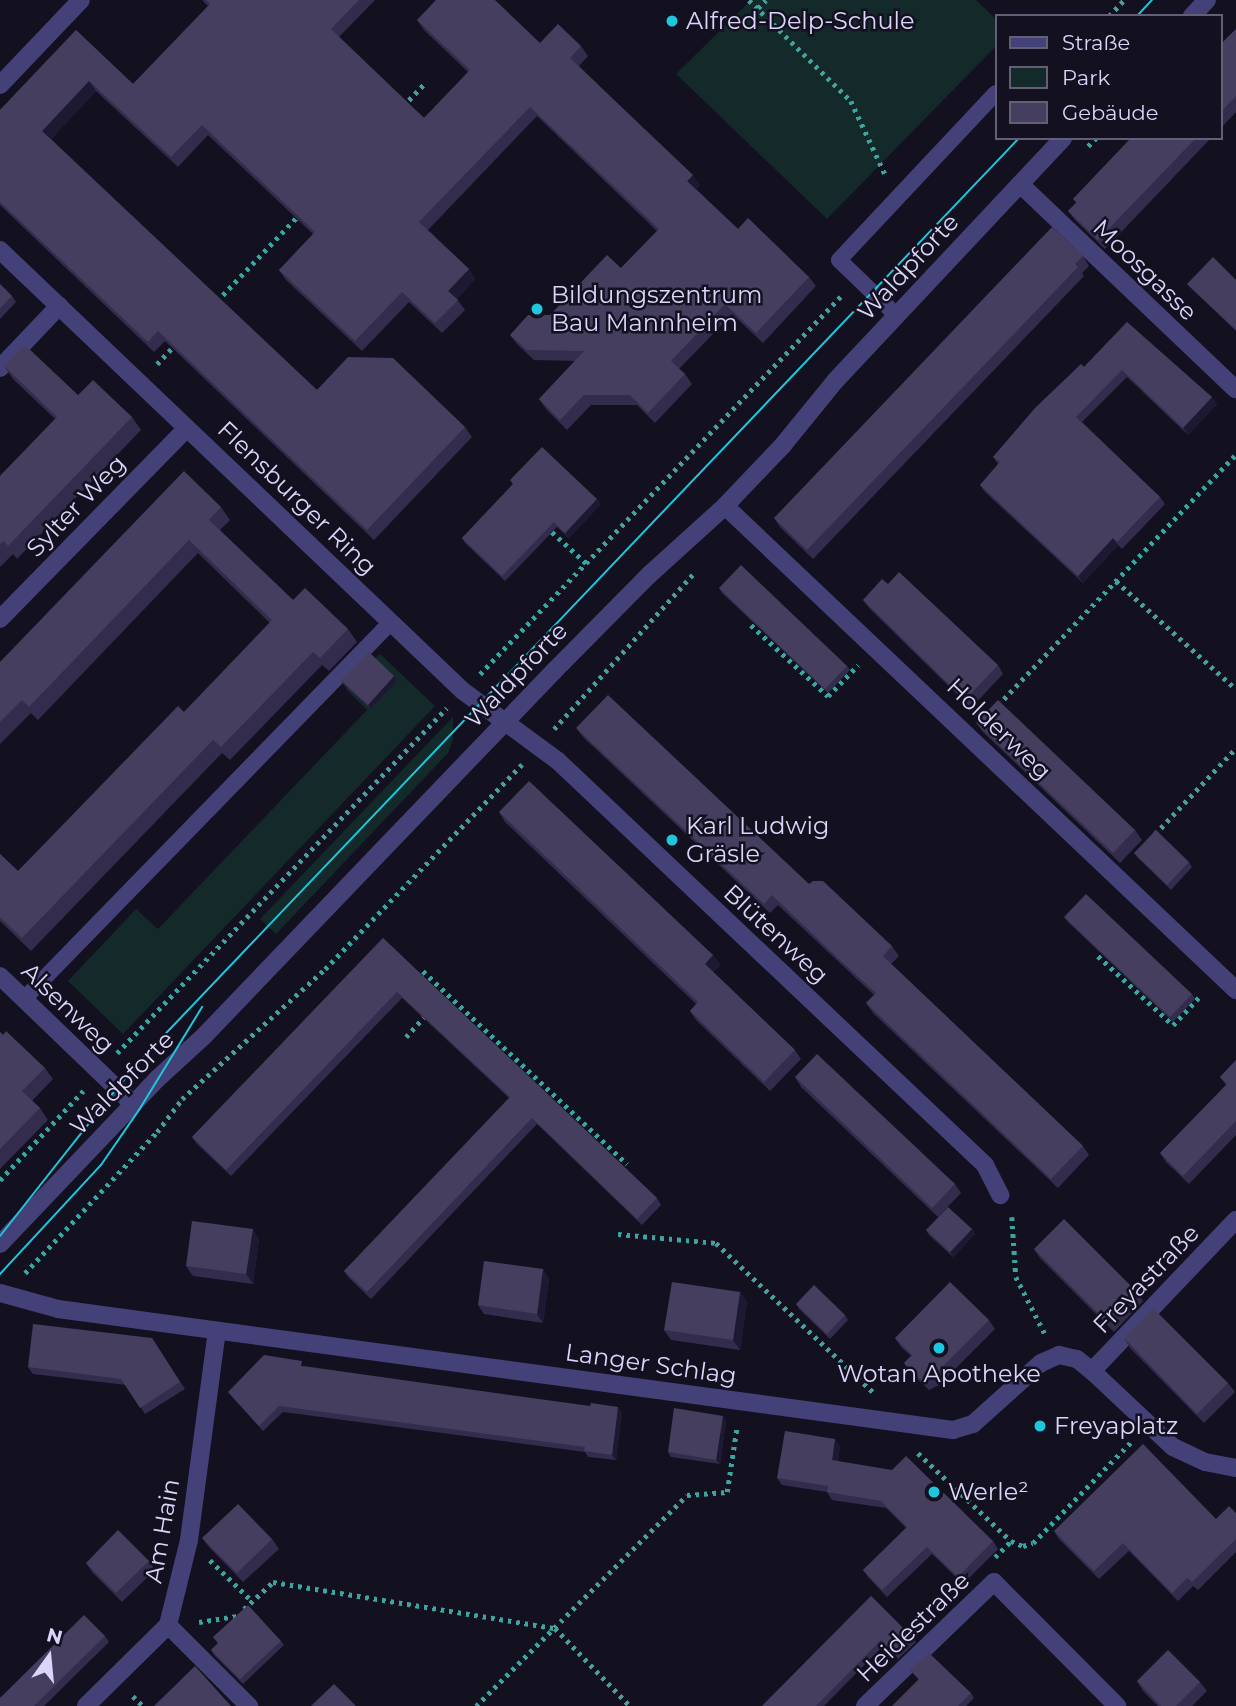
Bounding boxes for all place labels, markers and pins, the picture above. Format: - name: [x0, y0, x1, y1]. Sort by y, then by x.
- place label: Alfred-Delp-Schule: [686, 7, 914, 35]
- marker: Alfred-Delp-Schule: [664, 13, 680, 29]
- place label: Bildungszentrum Bau Mannheim: [551, 281, 763, 337]
- marker: Bildungszentrum Bau Mannheim: [529, 301, 545, 317]
- place label: Karl Ludwig Gräsle: [686, 812, 829, 868]
- marker: Karl Ludwig Gräsle: [664, 832, 680, 848]
- marker: Wotan Apotheke: [931, 1340, 947, 1356]
- place label: Wotan Apotheke: [837, 1360, 1041, 1388]
- place label: Freyaplatz: [1054, 1412, 1178, 1440]
- marker: Freyaplatz: [1032, 1418, 1048, 1434]
- place label: Werle²: [948, 1478, 1029, 1506]
- marker: Werle²: [926, 1484, 942, 1500]

